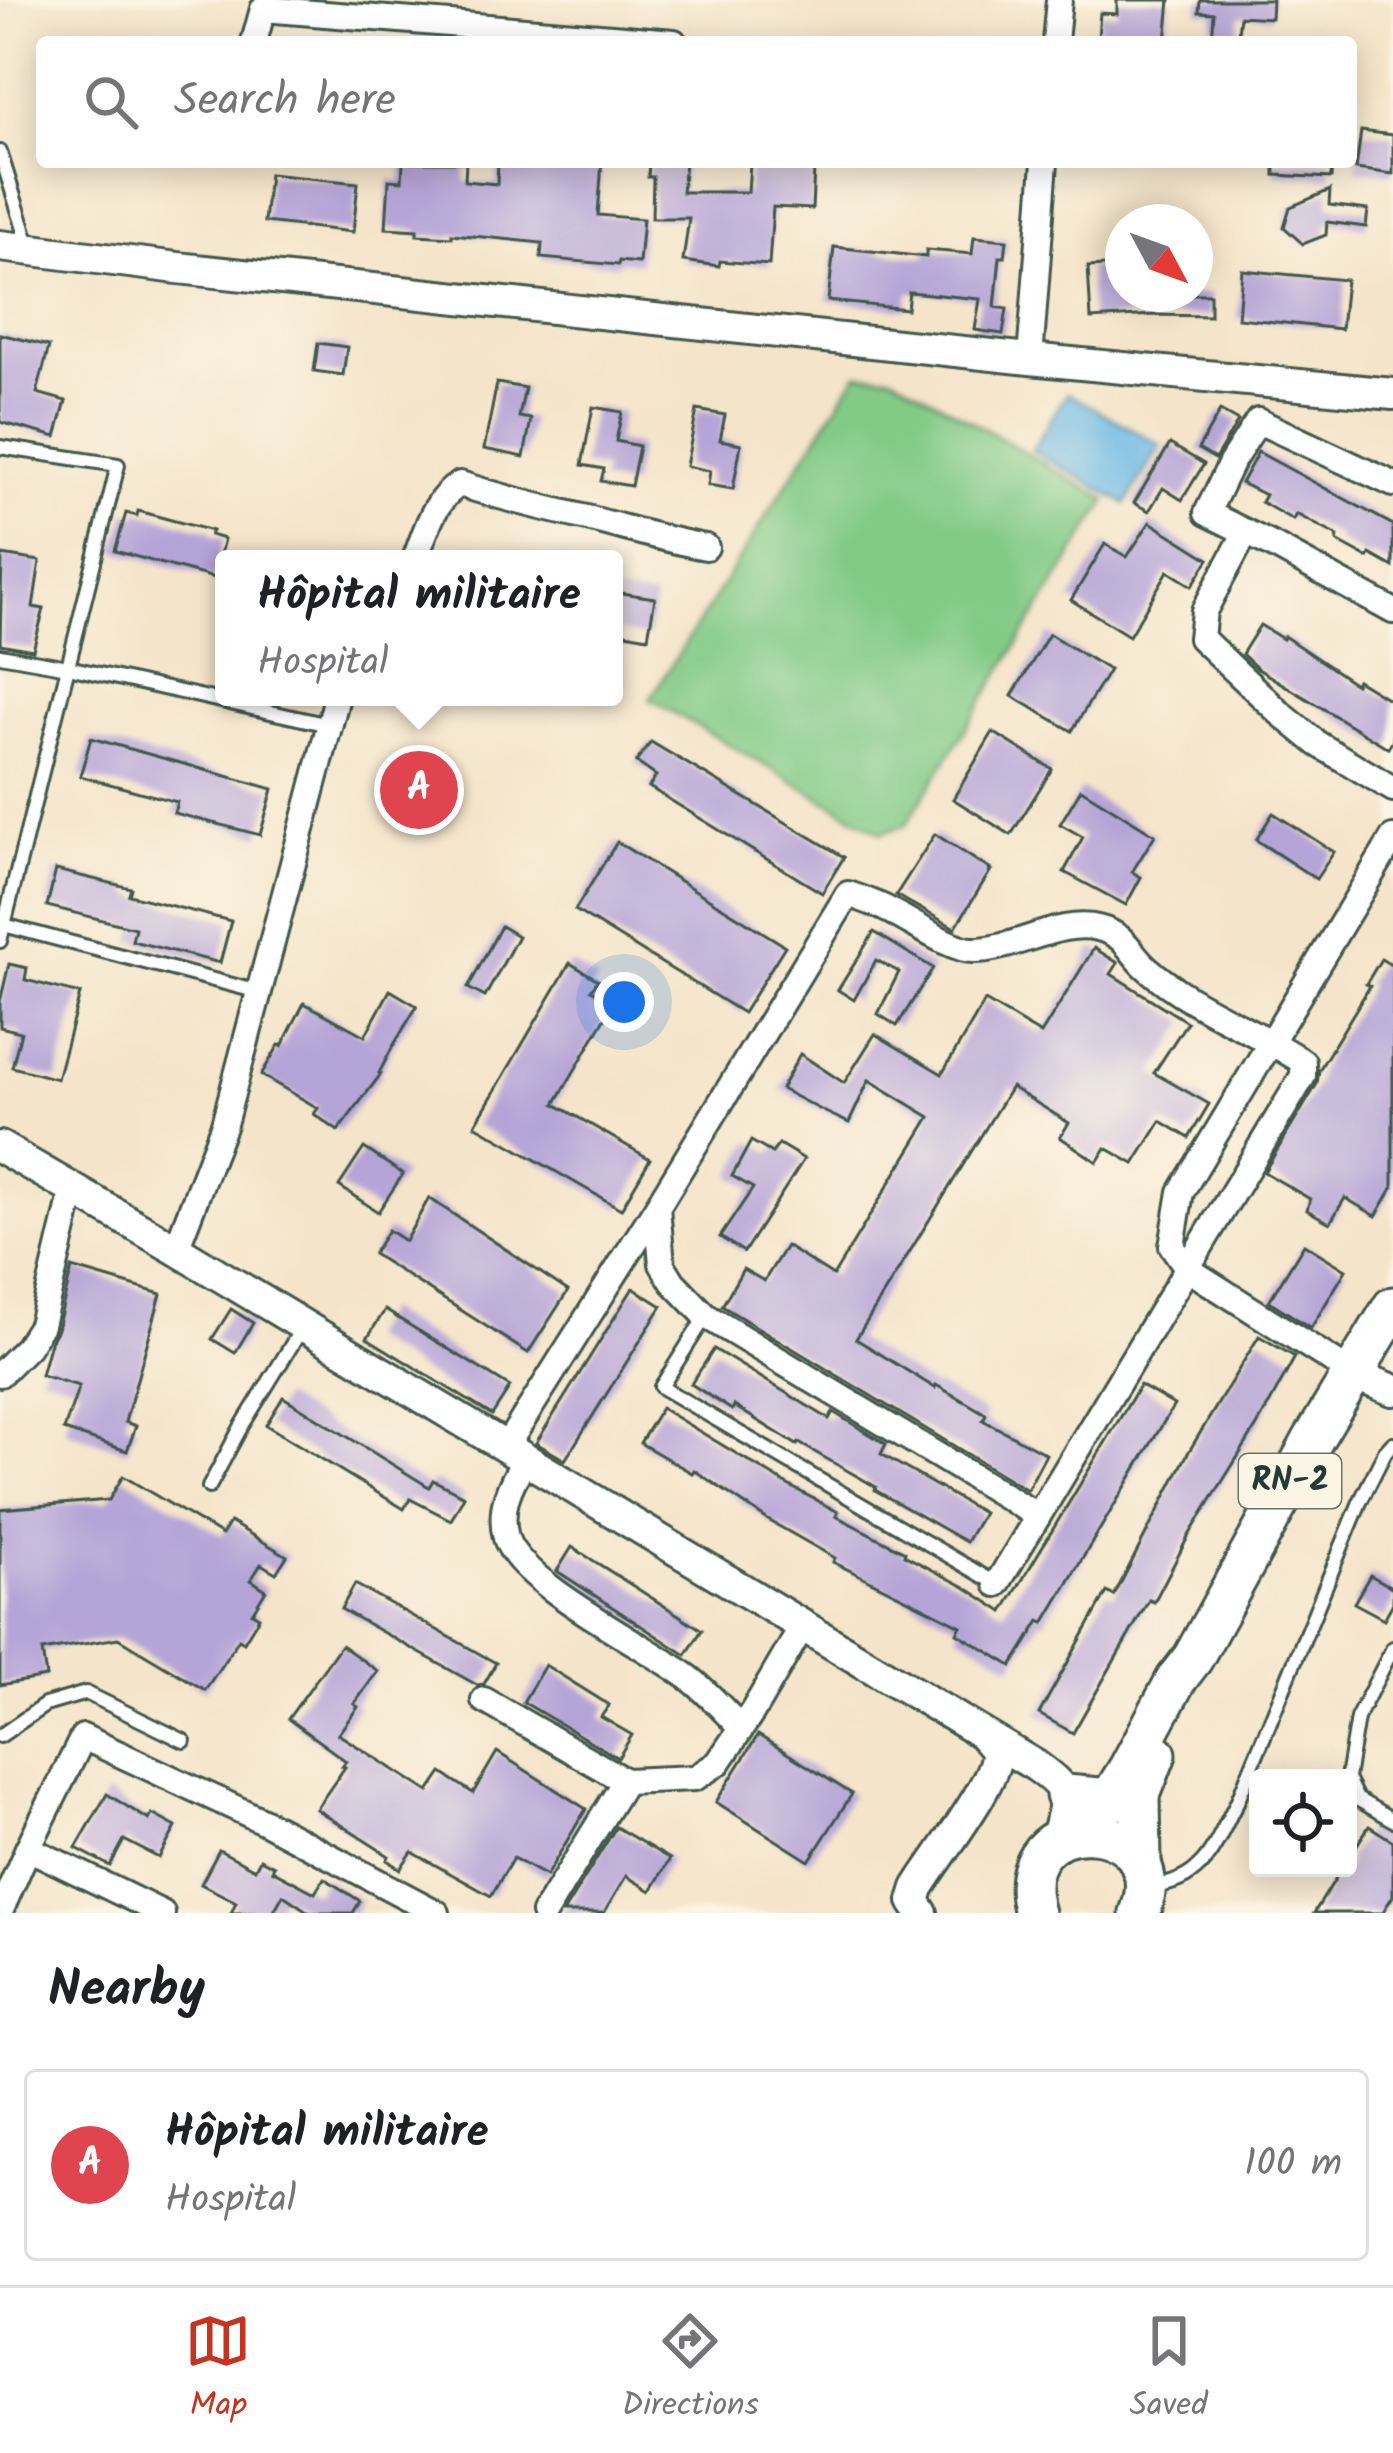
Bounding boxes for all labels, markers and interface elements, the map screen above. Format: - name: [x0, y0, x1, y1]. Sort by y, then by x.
- search box: [36, 36, 1357, 168]
- text: Search here: [174, 66, 396, 138]
- icon: search: [78, 69, 144, 135]
- north arrow: [1105, 204, 1213, 312]
- popup: [215, 550, 623, 706]
- text: Hôpital militaire: [257, 561, 581, 633]
- text: Hospital: [257, 633, 389, 695]
- pin: A: [380, 745, 458, 835]
- your location: [594, 972, 654, 1032]
- road number: RN-2: [1239, 1454, 1341, 1508]
- map controls: [1249, 1769, 1357, 1877]
- button: locate: [1249, 1769, 1357, 1877]
- text: Nearby: [48, 1951, 205, 2032]
- text: Hôpital militaire: [165, 2098, 489, 2170]
- text: A: [78, 2134, 102, 2196]
- text: 100 m: [1244, 2134, 1342, 2196]
- text: Hospital: [165, 2170, 296, 2232]
- tab: Map: [185, 2308, 251, 2433]
- tab: Directions: [622, 2308, 759, 2433]
- tab: Saved: [1129, 2308, 1208, 2433]

